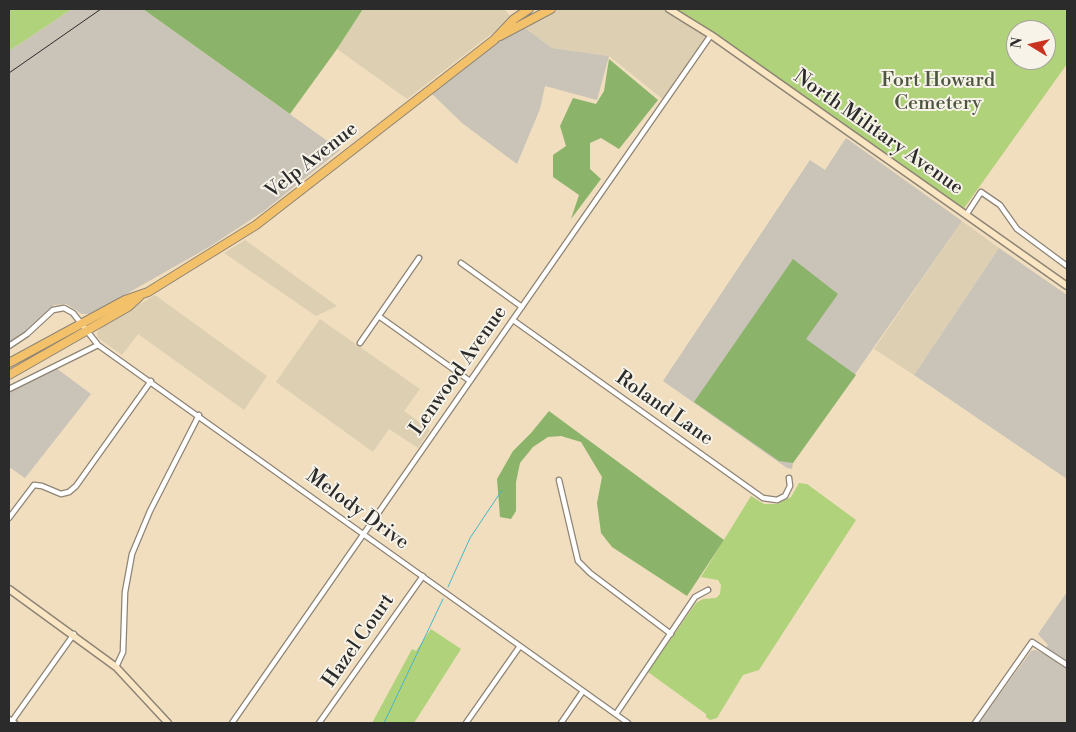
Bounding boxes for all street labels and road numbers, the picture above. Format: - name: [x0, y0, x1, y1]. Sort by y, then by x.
- street label: North Military Avenue: [789, 65, 967, 201]
- street label: Velp Avenue: [261, 118, 363, 204]
- street label: Lenwood Avenue: [405, 302, 513, 440]
- street label: Roland Lane: [611, 367, 717, 451]
- street label: Melody Drive: [301, 465, 413, 555]
- street label: Hazel Court: [318, 590, 400, 692]

